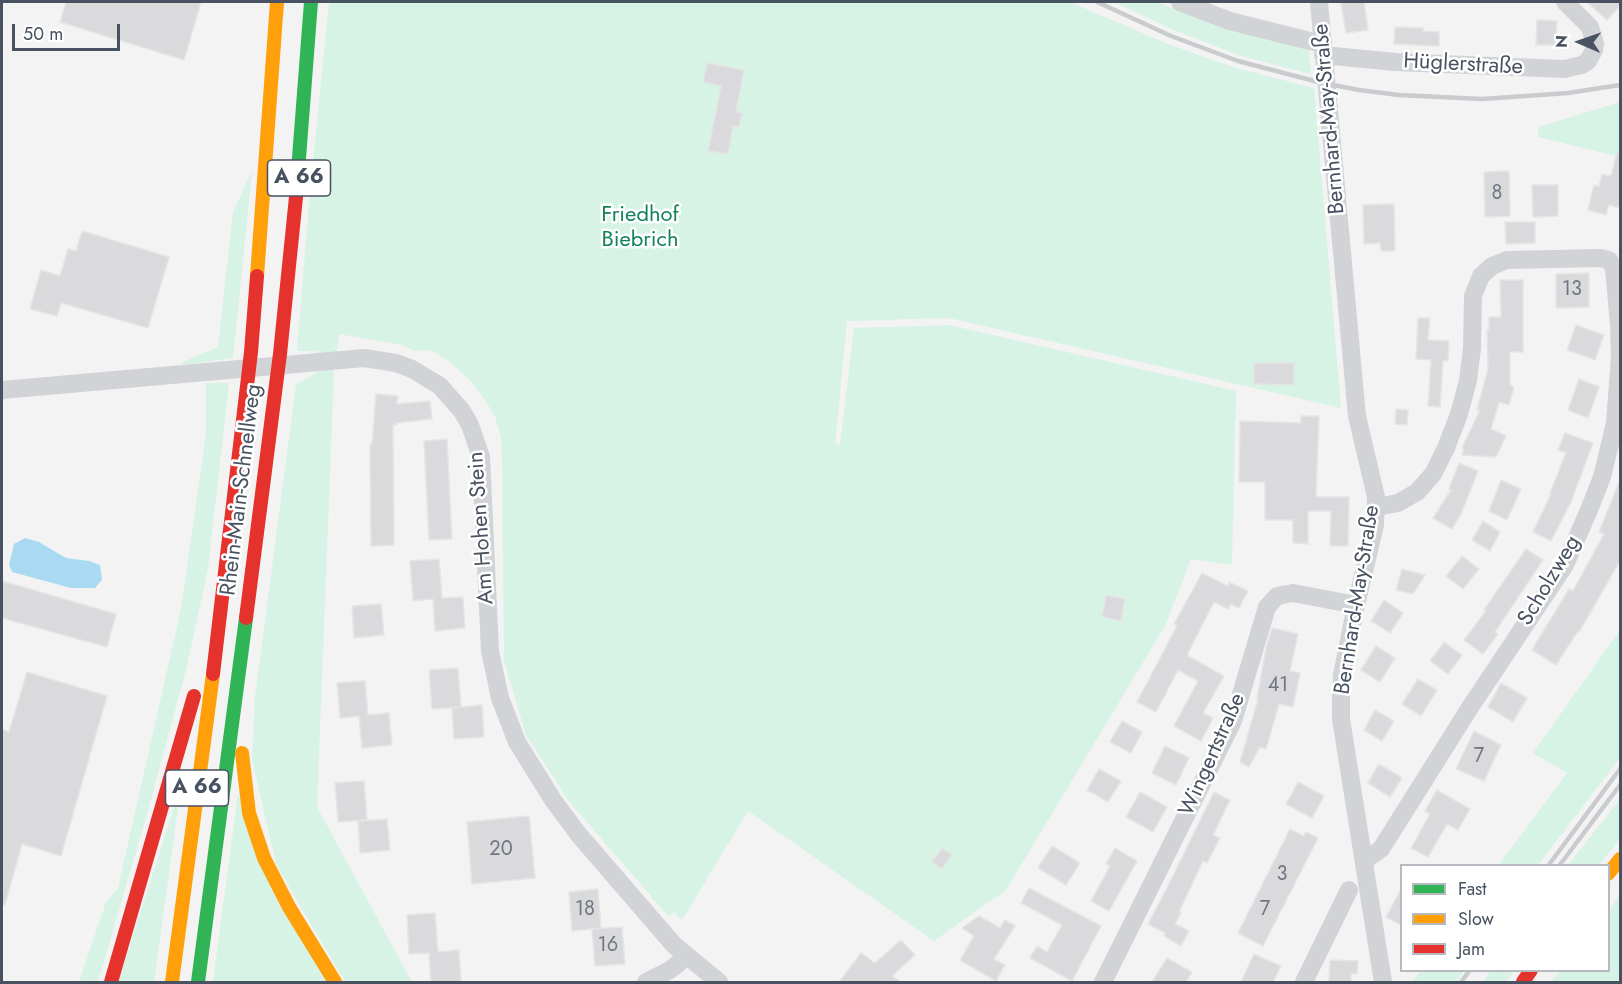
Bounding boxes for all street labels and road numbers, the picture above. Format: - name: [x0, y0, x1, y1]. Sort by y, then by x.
- street label: Bernhard-May-Straße: [1309, 23, 1351, 215]
- street label: Hüglerstraße: [1402, 49, 1524, 81]
- road number: A 66: [268, 160, 330, 196]
- street label: Rhein-Main-Schnellweg: [216, 383, 268, 597]
- street label: Am Hohen Stein: [463, 451, 501, 605]
- street label: Bernhard-May-Straße: [1330, 503, 1386, 697]
- street label: Scholzweg: [1513, 531, 1587, 631]
- street label: Wingertstraße: [1174, 689, 1252, 821]
- road number: A 66: [166, 770, 228, 806]

